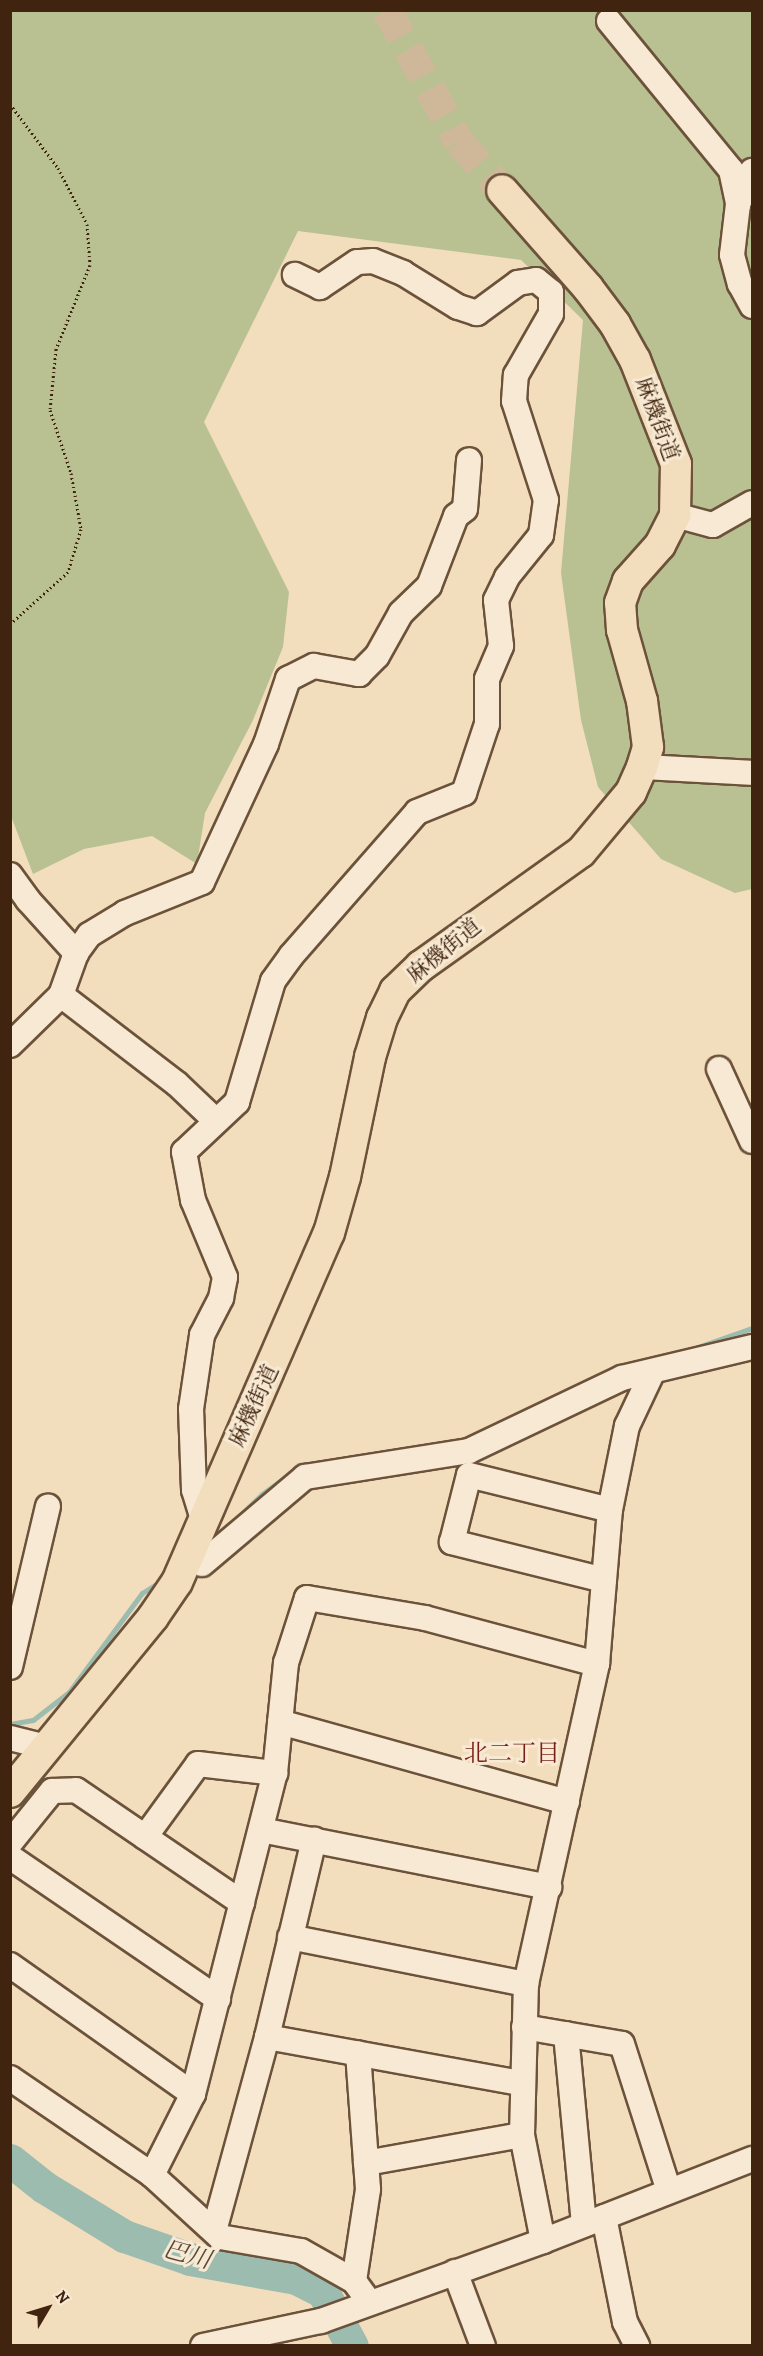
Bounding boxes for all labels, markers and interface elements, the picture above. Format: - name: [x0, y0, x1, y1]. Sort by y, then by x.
- street label: 麻機街道: [630, 373, 684, 465]
- street label: 麻機街道: [401, 913, 487, 989]
- street label: 麻機街道: [223, 1361, 285, 1451]
- district label: 北二丁目: [464, 1740, 560, 1768]
- water label: 巴川: [160, 2235, 214, 2275]
- north arrow: [18, 2278, 78, 2338]
- text: N: [50, 2286, 74, 2308]

